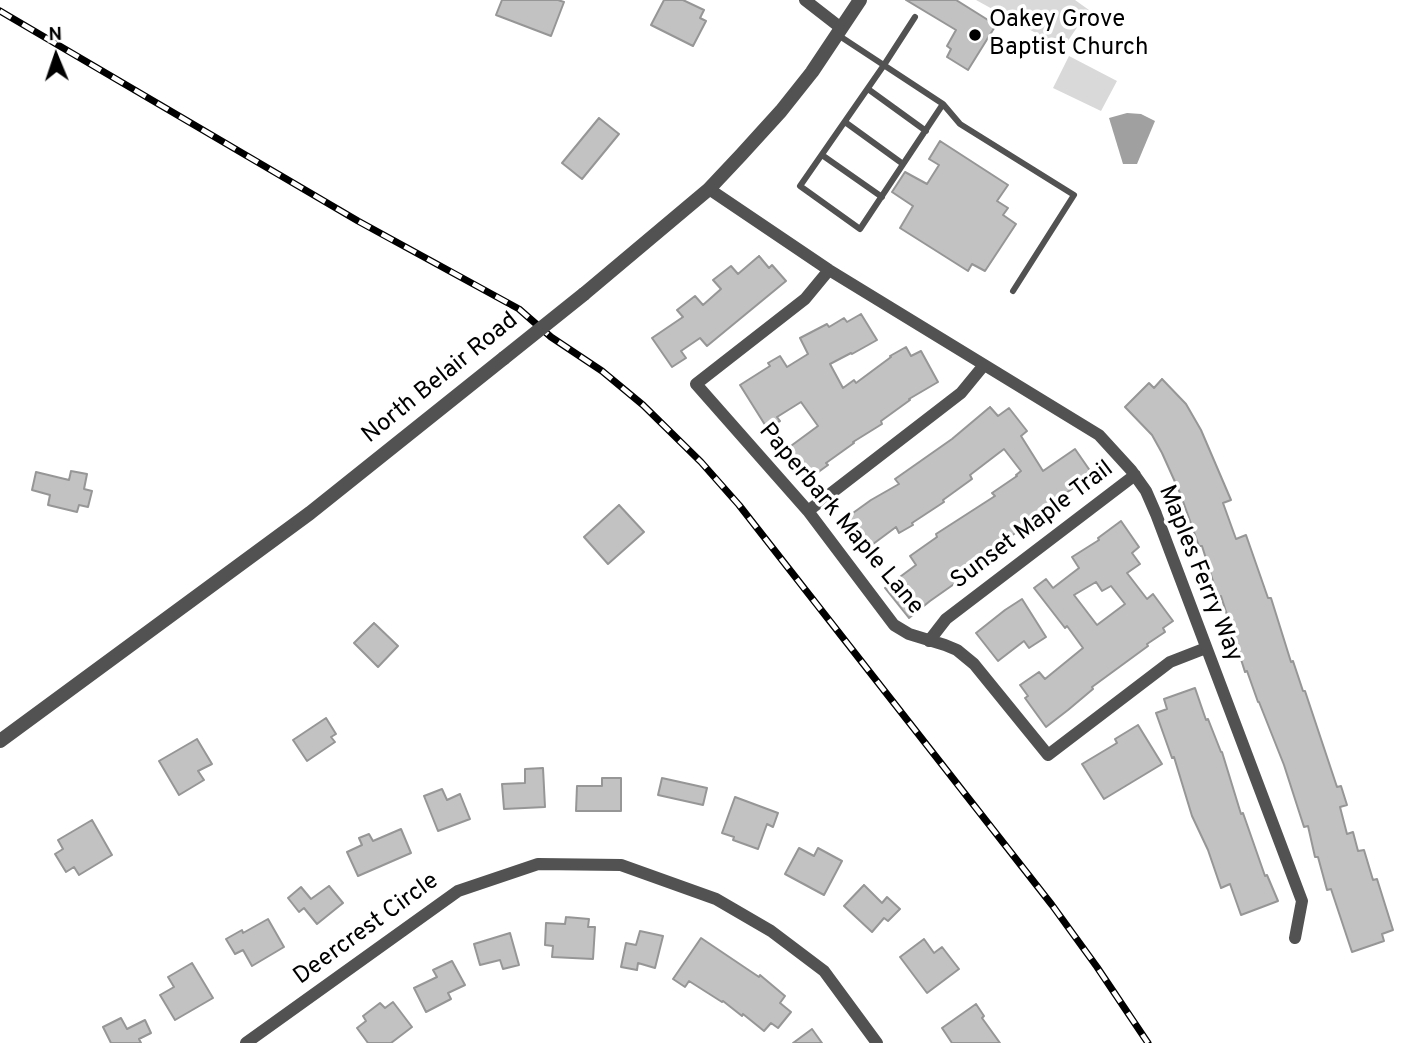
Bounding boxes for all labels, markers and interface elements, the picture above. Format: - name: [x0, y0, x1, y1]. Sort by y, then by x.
- place label: Oakey Grove Baptist Church: [989, 7, 1149, 63]
- north arrow: [21, 21, 91, 91]
- text: N: [48, 23, 63, 47]
- marker: Oakey Grove Baptist Church: [967, 27, 983, 43]
- street label: North Belair Road: [357, 307, 525, 451]
- street label: Paperbark Maple Lane: [751, 418, 929, 622]
- street label: Sunset Maple Trail: [946, 456, 1120, 596]
- street label: Maples Ferry Way: [1151, 482, 1247, 666]
- street label: Deercrest Circle: [289, 868, 445, 992]

